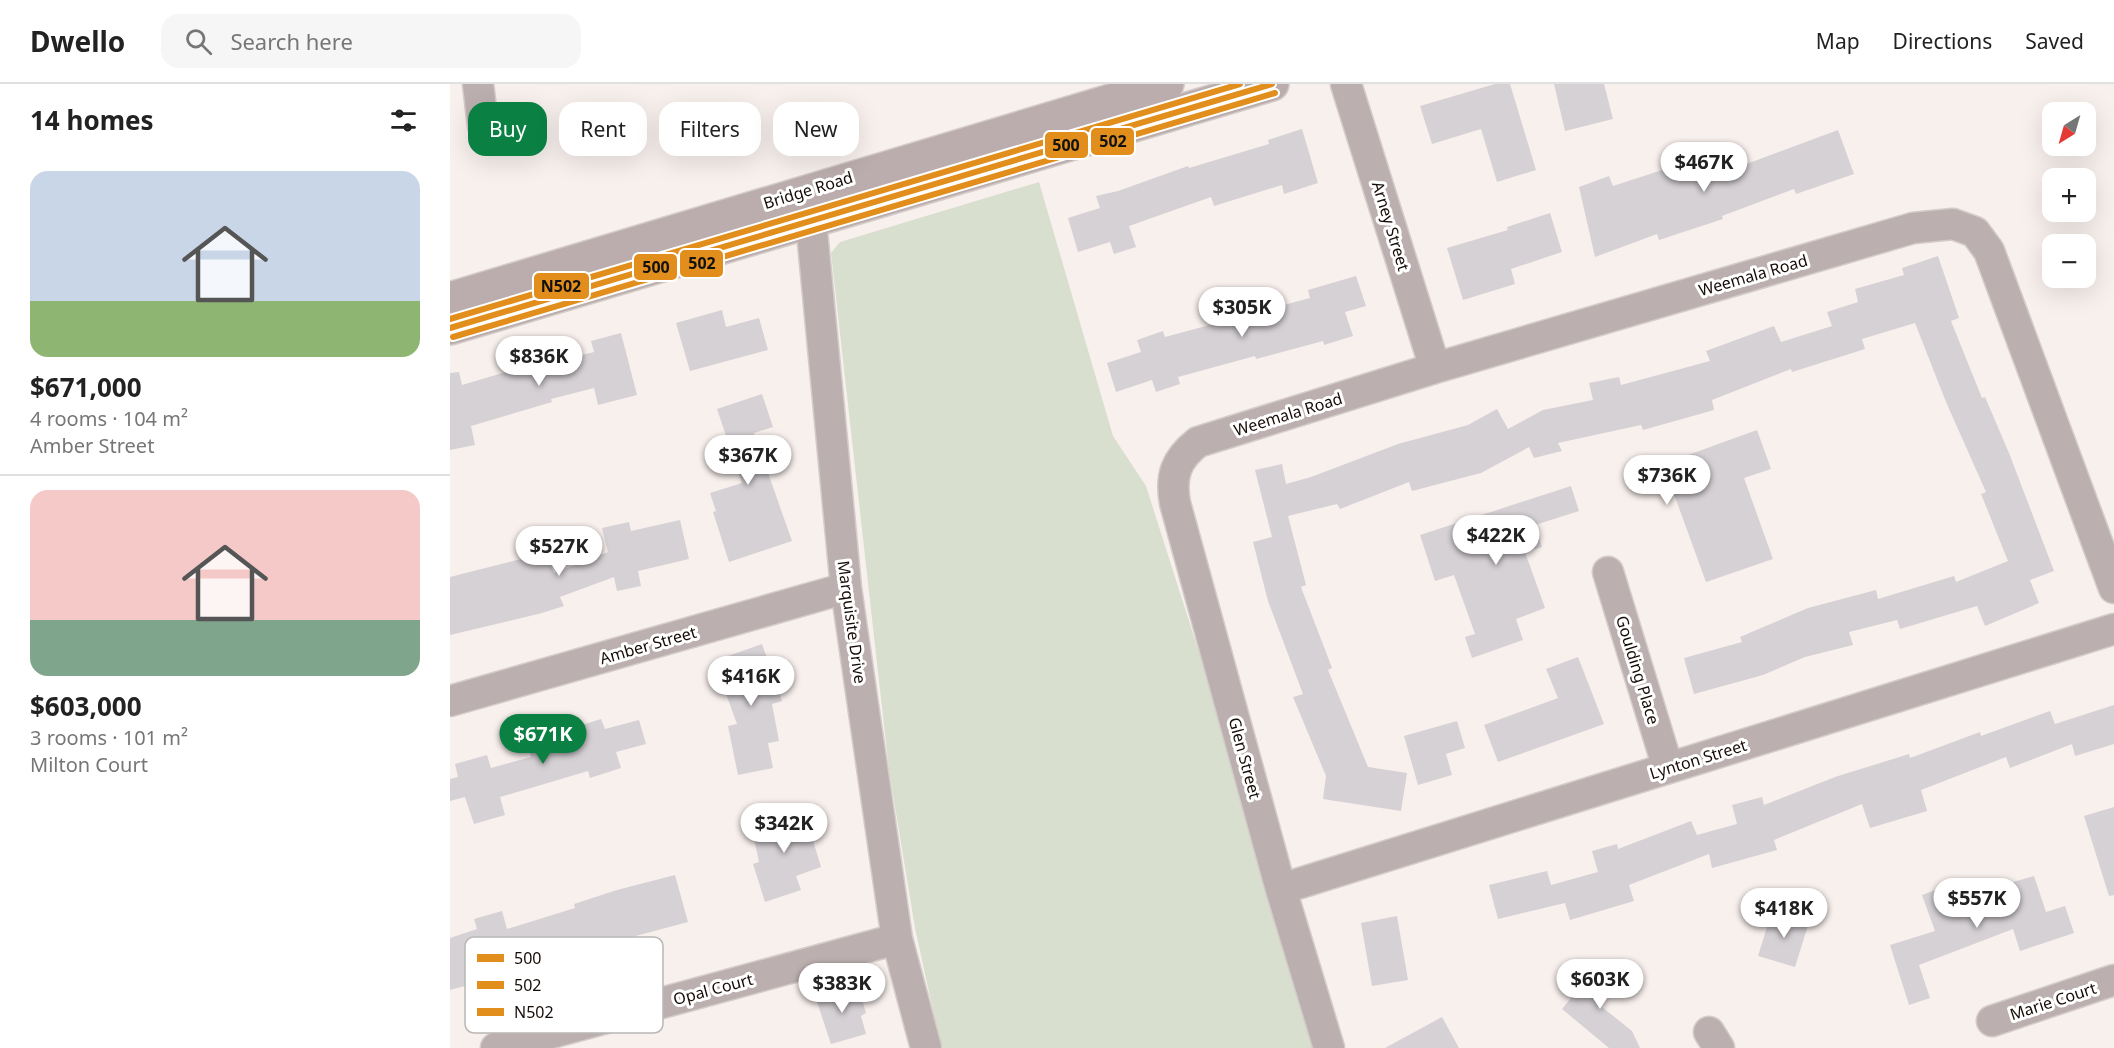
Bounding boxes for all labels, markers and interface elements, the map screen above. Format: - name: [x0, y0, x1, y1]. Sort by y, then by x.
- search box: [161, 14, 581, 68]
- text: Dwello: [30, 22, 125, 60]
- icon: search: [182, 25, 215, 58]
- text: Search here: [230, 26, 353, 56]
- text: Map: [1816, 27, 1860, 55]
- text: Directions: [1893, 27, 1992, 55]
- text: Saved: [2025, 27, 2084, 55]
- text: 14 homes: [30, 102, 154, 138]
- chip: Buy: [468, 102, 547, 156]
- chip: Rent: [559, 102, 647, 156]
- chip: Filters: [659, 102, 761, 156]
- chip: New: [773, 102, 859, 156]
- north arrow: [2042, 102, 2096, 156]
- map controls: [2042, 102, 2096, 288]
- icon: filters: [387, 104, 420, 137]
- line badge: 502: [1090, 127, 1135, 156]
- text: 502: [1099, 130, 1127, 152]
- line badge: 500: [1044, 131, 1089, 159]
- text: 500: [1052, 134, 1080, 156]
- pin: $467K: [1662, 142, 1746, 193]
- text: $467K: [1674, 148, 1734, 175]
- street label: Bridge Road: [761, 166, 855, 214]
- button: +: [2042, 168, 2096, 222]
- street label: Arney Street: [1367, 179, 1415, 274]
- icon: home: [171, 210, 279, 318]
- button: −: [2042, 234, 2096, 288]
- line badge: 502: [679, 249, 724, 278]
- street label: Weemala Road: [1696, 249, 1810, 301]
- text: 502: [688, 252, 716, 274]
- line badge: 500: [633, 253, 678, 281]
- text: 500: [642, 256, 670, 278]
- line badge: N502: [533, 272, 590, 300]
- text: N502: [541, 275, 581, 297]
- pin: $305K: [1200, 287, 1284, 338]
- text: $305K: [1212, 293, 1272, 320]
- pin: $836K: [497, 336, 581, 387]
- text: $836K: [509, 342, 569, 369]
- text: $671,000: [30, 369, 142, 405]
- street label: Weemala Road: [1231, 387, 1345, 441]
- text: 4 rooms · 104 m²: [30, 405, 188, 432]
- text: Amber Street: [30, 432, 154, 459]
- pin: $367K: [706, 435, 790, 486]
- text: $367K: [718, 441, 778, 468]
- pin: $736K: [1625, 455, 1709, 506]
- text: $736K: [1637, 461, 1697, 488]
- pin: $422K: [1454, 515, 1538, 566]
- text: $422K: [1466, 521, 1526, 548]
- pin: $527K: [517, 526, 601, 577]
- icon: home: [171, 529, 279, 637]
- text: $527K: [529, 532, 589, 559]
- street label: Marquisite Drive: [832, 559, 872, 685]
- street label: Goulding Place: [1611, 613, 1665, 727]
- street label: Amber Street: [597, 621, 699, 669]
- pin: $416K: [709, 656, 793, 707]
- text: $416K: [721, 662, 781, 689]
- text: $603,000: [30, 688, 142, 724]
- pin: $671K: [501, 714, 585, 765]
- street label: Glen Street: [1224, 715, 1266, 801]
- text: $671K: [513, 720, 573, 747]
- text: 3 rooms · 101 m²: [30, 724, 188, 751]
- street label: Lynton Street: [1647, 734, 1750, 784]
- text: Milton Court: [30, 751, 148, 778]
- pin: $342K: [742, 803, 826, 854]
- text: $342K: [754, 809, 814, 836]
- pin: $557K: [1935, 878, 2019, 929]
- text: $557K: [1947, 884, 2007, 911]
- pin: $418K: [1742, 888, 1826, 939]
- text: $418K: [1754, 894, 1814, 921]
- legend: [465, 937, 663, 1033]
- text: 500: [514, 947, 541, 969]
- pin: $603K: [1558, 959, 1642, 1010]
- pin: $383K: [800, 963, 884, 1014]
- text: $603K: [1570, 965, 1630, 992]
- street label: Opal Court: [671, 968, 756, 1010]
- text: $383K: [812, 969, 872, 996]
- text: 502: [514, 974, 541, 996]
- street label: Marie Court: [2007, 977, 2099, 1025]
- text: N502: [514, 1001, 554, 1023]

